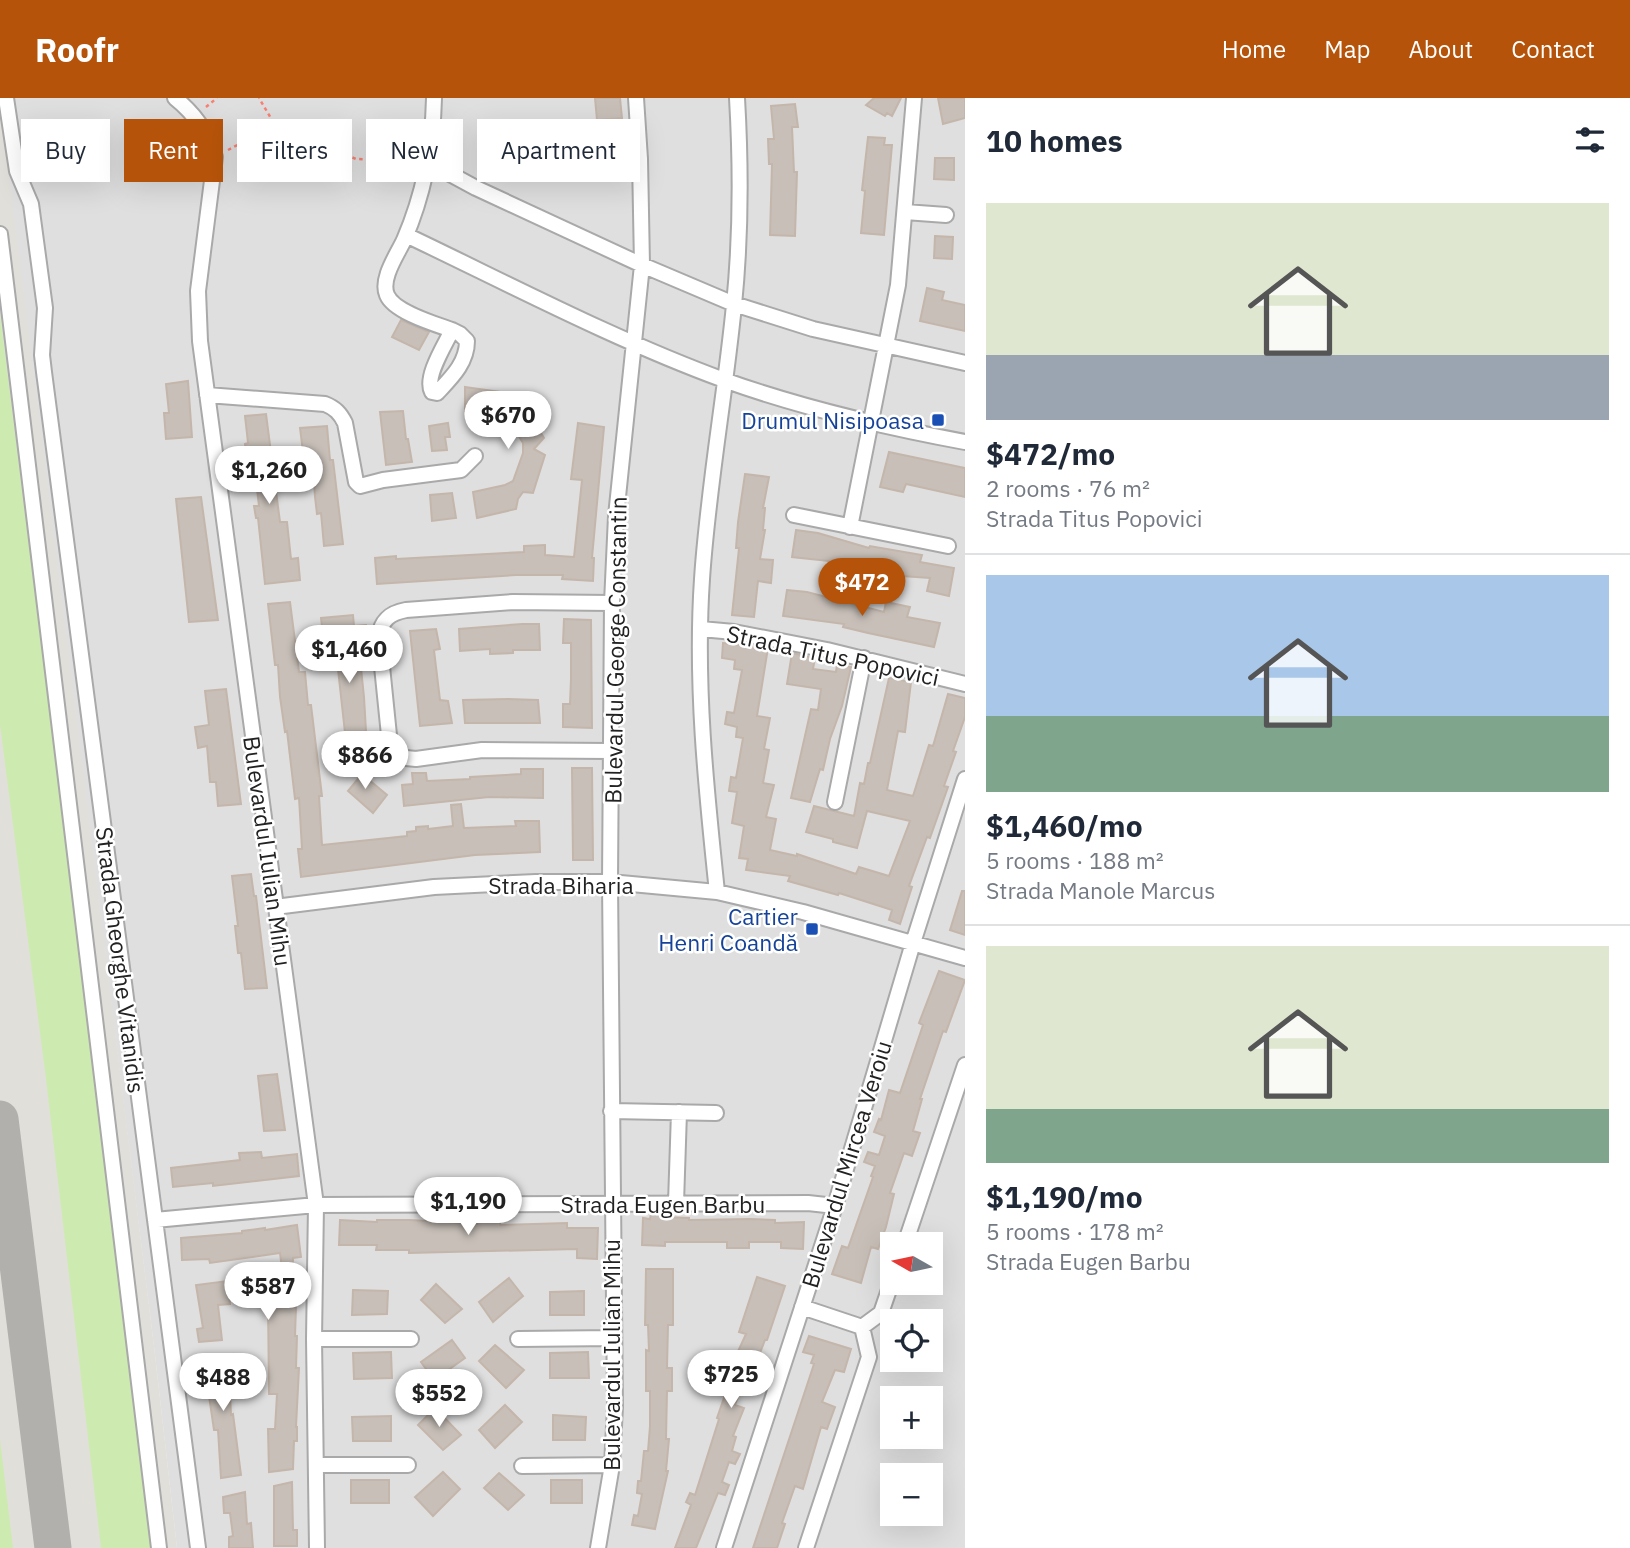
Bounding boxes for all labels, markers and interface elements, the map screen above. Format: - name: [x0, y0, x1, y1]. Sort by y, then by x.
- text: Roofr: [35, 28, 119, 71]
- text: Home: [1222, 33, 1286, 65]
- text: Map: [1324, 33, 1370, 65]
- text: About: [1408, 33, 1473, 65]
- text: Contact: [1511, 33, 1595, 65]
- chip: Buy: [21, 119, 110, 182]
- chip: Rent: [124, 119, 223, 182]
- chip: Filters: [237, 119, 352, 182]
- chip: New: [366, 119, 463, 182]
- chip: Apartment: [477, 119, 640, 182]
- text: 10 homes: [986, 121, 1123, 160]
- icon: filters: [1571, 121, 1609, 159]
- icon: home: [1235, 248, 1361, 374]
- pin: $670: [467, 392, 549, 451]
- text: $670: [480, 399, 536, 429]
- place label: Drumul Nisipoasa: [741, 405, 924, 435]
- marker: Drumul Nisipoasa: [930, 412, 946, 428]
- text: $472/mo: [986, 434, 1115, 473]
- pin: $1,260: [212, 446, 326, 506]
- text: $1,260: [231, 454, 307, 484]
- text: 2 rooms · 76 m²: [986, 473, 1150, 503]
- street label: Bulevardul George Constantin: [597, 496, 633, 804]
- text: Strada Titus Popovici: [986, 503, 1203, 533]
- pin: $472: [821, 559, 903, 618]
- text: $472: [834, 566, 890, 596]
- street label: Strada Titus Popovici: [724, 618, 942, 692]
- icon: home: [1235, 620, 1361, 746]
- pin: $1,460: [292, 626, 406, 685]
- text: $1,460: [311, 633, 387, 663]
- pin: $866: [324, 732, 406, 791]
- street label: Bulevardul Iulian Mihu: [237, 734, 299, 968]
- text: $866: [337, 739, 393, 769]
- text: $1,460/mo: [986, 806, 1143, 845]
- street label: Strada Gheorghe Vitanidis: [90, 825, 152, 1095]
- text: 5 rooms · 188 m²: [986, 845, 1164, 875]
- street label: Strada Biharia: [488, 870, 634, 900]
- text: Strada Manole Marcus: [986, 875, 1215, 905]
- place label: Cartier Henri Coandă: [658, 901, 799, 957]
- marker: Cartier Henri Coandă: [804, 921, 820, 937]
- icon: home: [1235, 991, 1361, 1117]
- street label: Bulevardul Mircea Veroiu: [794, 1037, 898, 1291]
- text: $1,190/mo: [986, 1177, 1143, 1216]
- pin: $1,190: [411, 1178, 525, 1237]
- text: $1,190: [430, 1185, 506, 1215]
- street label: Strada Eugen Barbu: [561, 1189, 765, 1219]
- text: 5 rooms · 178 m²: [986, 1216, 1164, 1246]
- north arrow: [880, 1232, 943, 1295]
- map controls: [880, 1232, 943, 1526]
- street label: Bulevardul Iulian Mihu: [596, 1239, 626, 1471]
- text: Strada Eugen Barbu: [986, 1246, 1191, 1276]
- pin: $587: [227, 1262, 309, 1322]
- text: $587: [240, 1270, 296, 1300]
- button: locate: [880, 1309, 943, 1372]
- pin: $725: [690, 1350, 772, 1410]
- pin: $488: [182, 1354, 264, 1413]
- text: $725: [703, 1358, 759, 1388]
- text: $488: [195, 1361, 251, 1391]
- pin: $552: [398, 1370, 480, 1429]
- text: $552: [411, 1377, 467, 1407]
- button: +: [880, 1386, 943, 1449]
- button: −: [880, 1463, 943, 1526]

